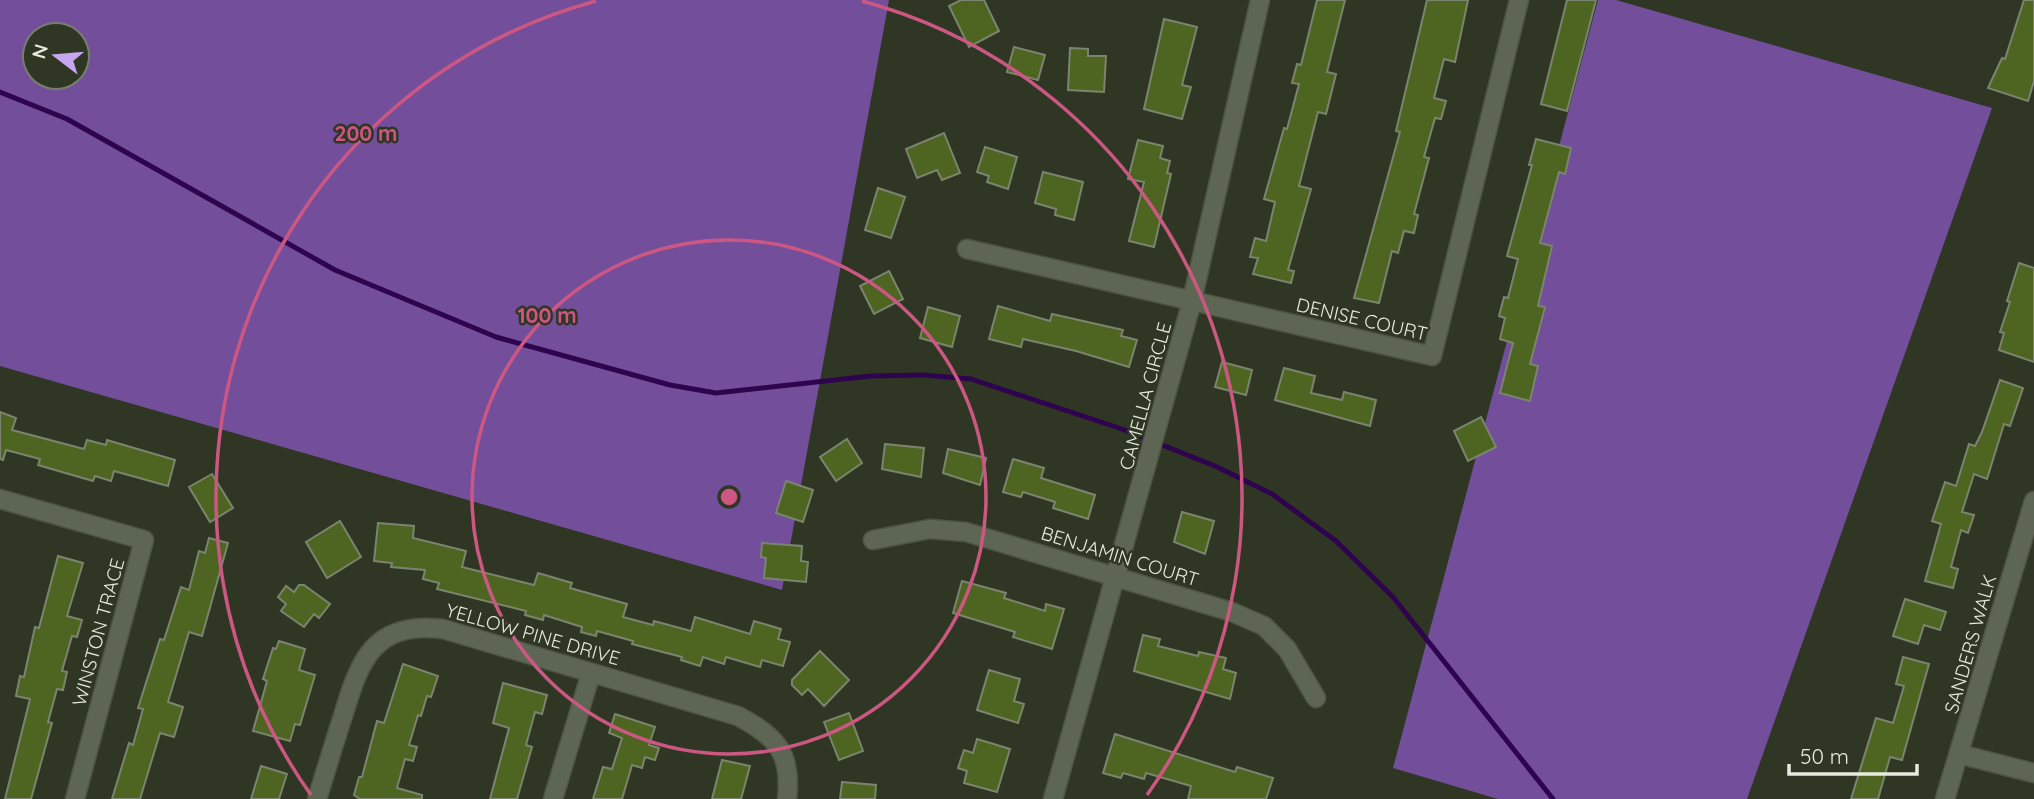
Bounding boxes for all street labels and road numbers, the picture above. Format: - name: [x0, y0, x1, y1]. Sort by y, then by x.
- street label: DENISE COURT: [1294, 292, 1430, 346]
- street label: CAMELLA CIRCLE: [1114, 320, 1176, 472]
- street label: BENJAMIN COURT: [1038, 521, 1202, 591]
- street label: WINSTON TRACE: [67, 556, 129, 708]
- street label: SANDERS WALK: [1939, 572, 2001, 716]
- street label: YELLOW PINE DRIVE: [443, 598, 623, 670]

